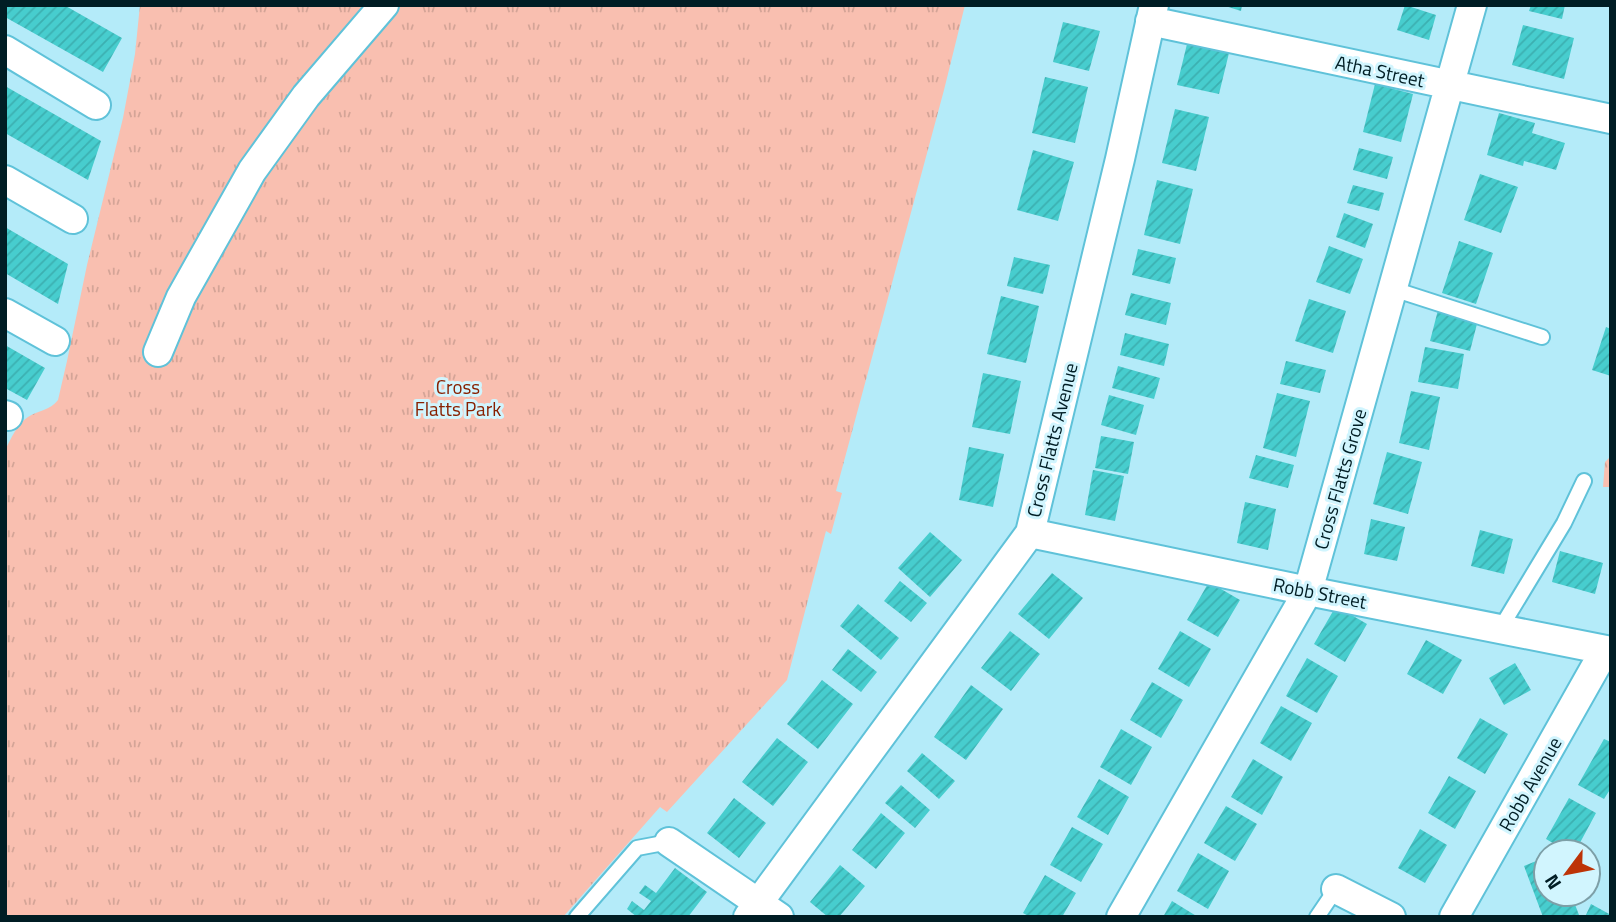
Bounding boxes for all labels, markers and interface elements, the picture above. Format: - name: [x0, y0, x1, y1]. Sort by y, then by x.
- street label: Atha Street: [1333, 47, 1428, 94]
- street label: Cross Flatts Avenue: [1018, 360, 1085, 520]
- park label: Cross Flatts Park: [415, 372, 501, 423]
- street label: Cross Flatts Grove: [1306, 405, 1373, 553]
- street label: Robb Street: [1271, 569, 1370, 616]
- street label: Robb Avenue: [1491, 731, 1568, 837]
- north arrow: [1532, 838, 1602, 908]
- text: N: [1536, 869, 1568, 896]

